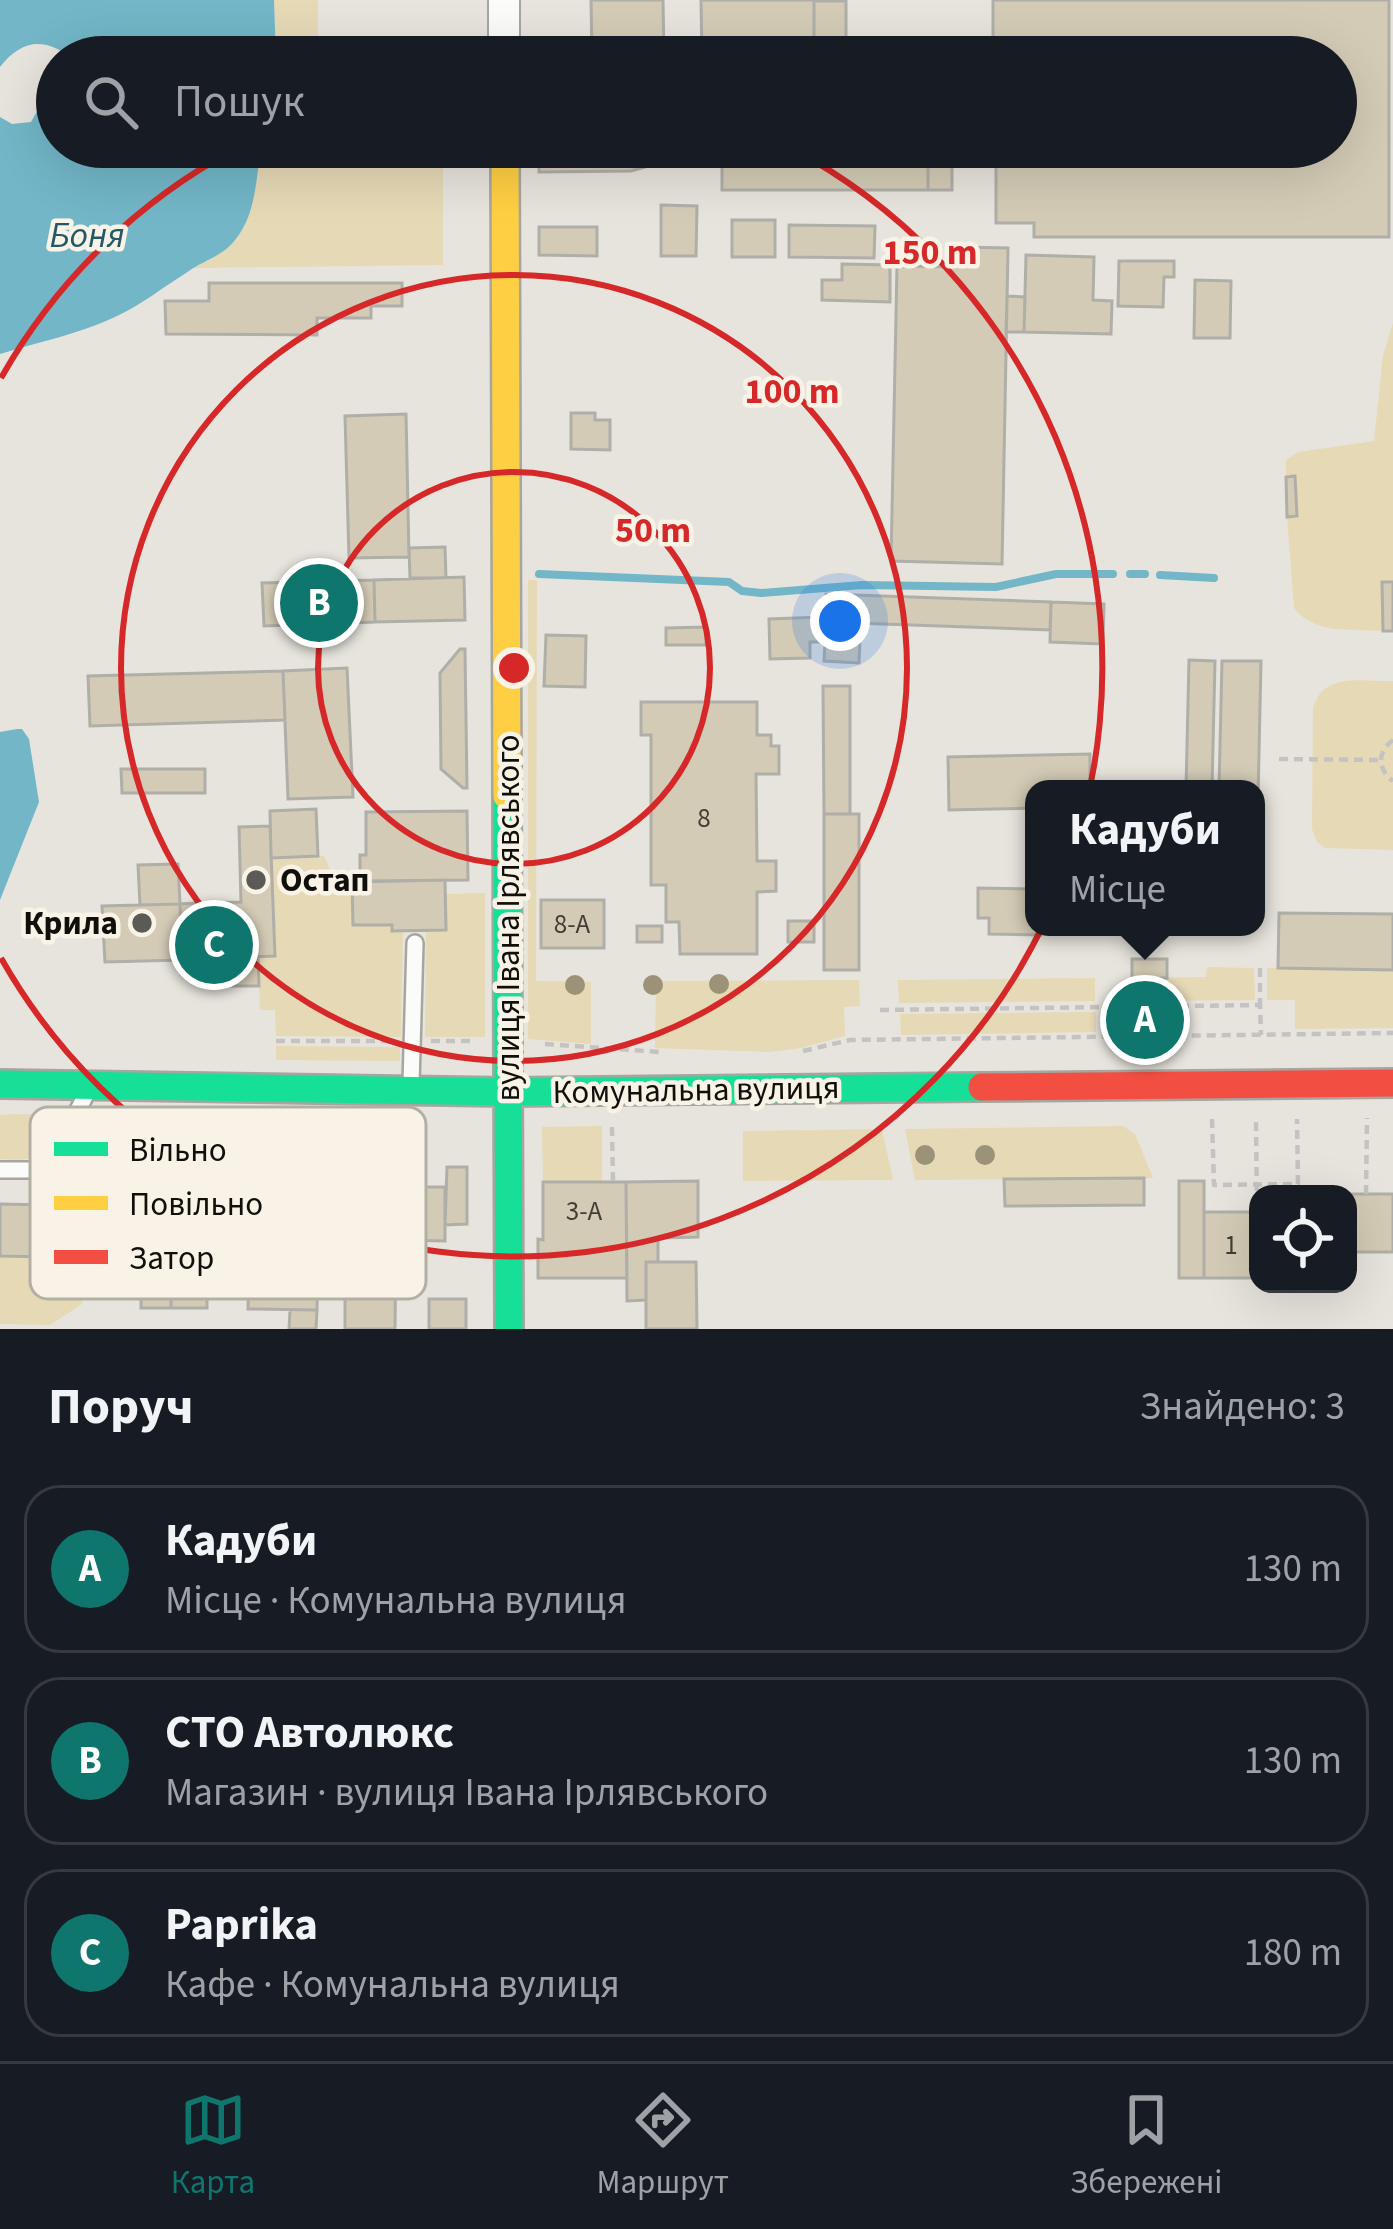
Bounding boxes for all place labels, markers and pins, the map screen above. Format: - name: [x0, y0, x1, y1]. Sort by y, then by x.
- pin: B: [280, 558, 358, 648]
- centre of rings: [493, 647, 535, 689]
- place label: Остап: [280, 857, 370, 904]
- marker: Остап: [243, 867, 269, 893]
- place label: Крила: [23, 900, 118, 947]
- pin: C: [175, 900, 253, 990]
- marker: Крила: [129, 910, 155, 936]
- pin: A: [1106, 975, 1184, 1065]

